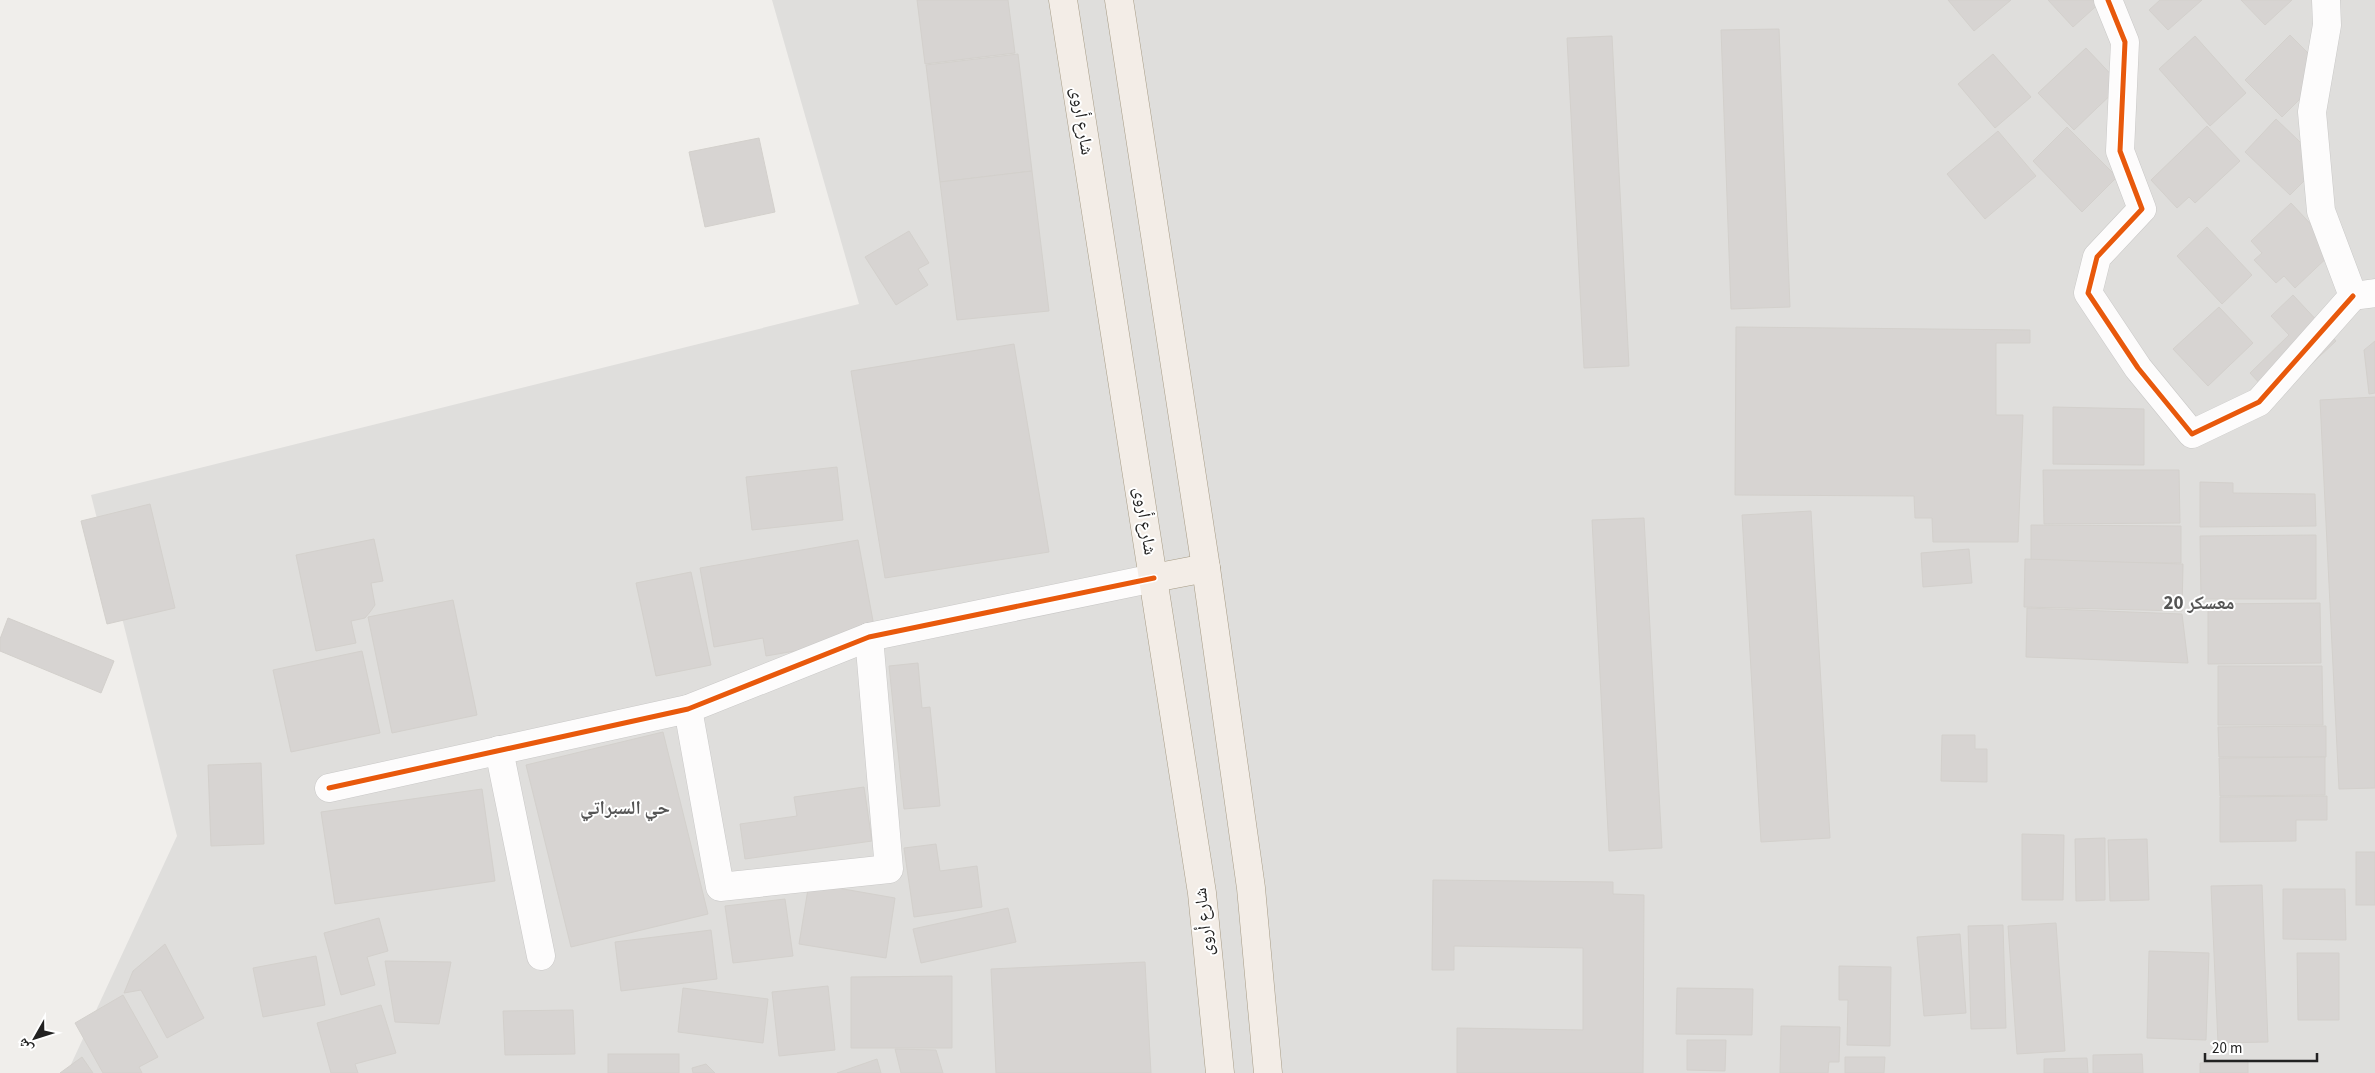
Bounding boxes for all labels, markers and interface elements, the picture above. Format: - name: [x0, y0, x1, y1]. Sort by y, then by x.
- street label: شارع أروى: [1064, 85, 1100, 157]
- street label: شارع أروى: [1127, 485, 1163, 557]
- district label: معسكر 20: [2164, 590, 2235, 617]
- district label: حي السبراتي: [580, 795, 670, 822]
- street label: شارع أروى: [1188, 887, 1220, 957]
- north arrow: [10, 1013, 60, 1063]
- scale bar: [2205, 1030, 2318, 1062]
- text: ش: [13, 1033, 38, 1058]
- text: 20 m: [2212, 1038, 2242, 1059]

